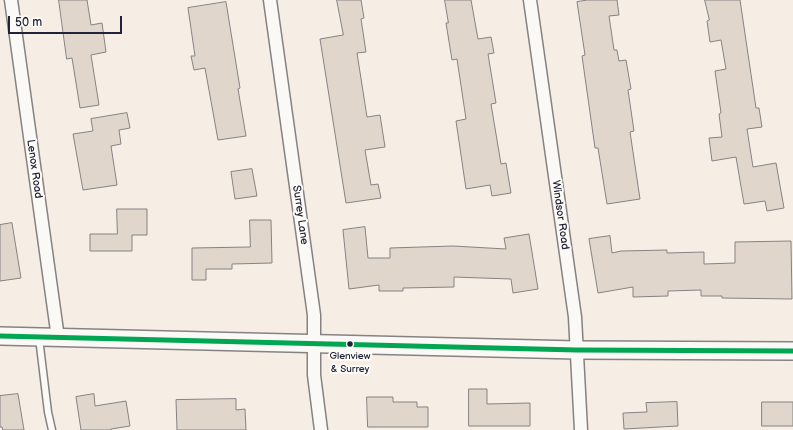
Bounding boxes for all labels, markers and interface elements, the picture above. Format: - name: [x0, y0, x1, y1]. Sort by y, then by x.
- scale bar: [10, 8, 124, 34]
- text: 50 m: [15, 15, 42, 30]
- street label: Lenox Road: [23, 139, 45, 199]
- street label: Windsor Road: [549, 180, 571, 250]
- street label: Surrey Lane: [289, 184, 311, 246]
- marker: Glenview & Surrey: [345, 339, 355, 349]
- place label: Glenview & Surrey: [329, 350, 371, 374]

